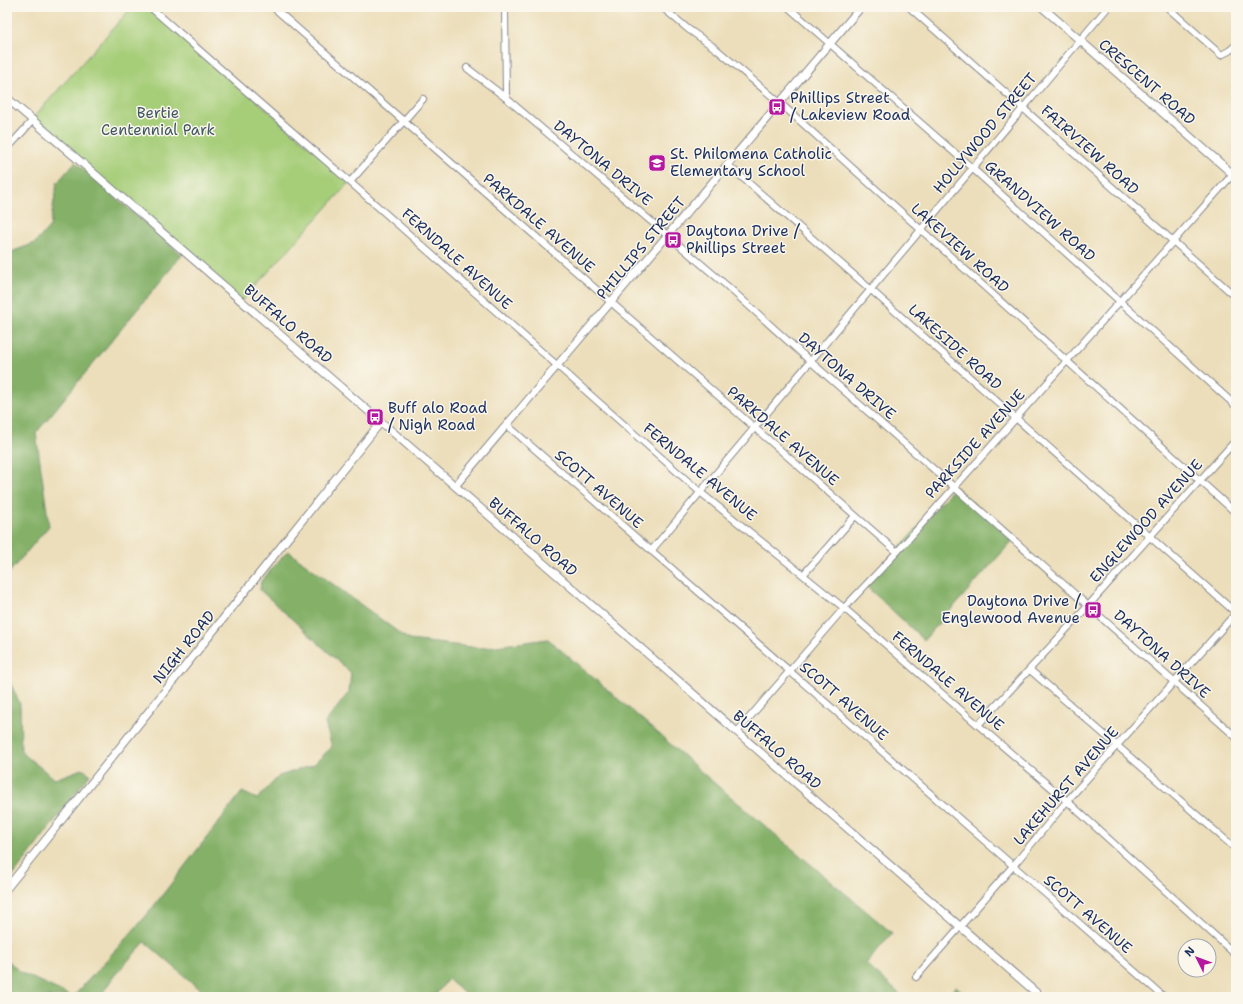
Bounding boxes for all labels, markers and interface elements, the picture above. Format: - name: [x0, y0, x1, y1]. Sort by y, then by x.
- street label: CRESCENT ROAD: [1094, 34, 1200, 130]
- street label: HOLLYWOOD STREET: [929, 68, 1041, 198]
- place label: Phillips Street / Lakeview Road: [790, 88, 911, 125]
- bus stop icon: Phillips Street / Lakeview Road: [767, 97, 787, 117]
- street label: FAIRVIEW ROAD: [1037, 101, 1143, 199]
- park label: Bertie Centennial Park: [101, 103, 215, 140]
- street label: DAYTONA DRIVE: [549, 116, 657, 210]
- place label: St. Philomena Catholic Elementary School: [670, 144, 832, 181]
- school or university icon: St. Philomena Catholic Elementary School: [647, 153, 667, 173]
- street label: GRANDVIEW ROAD: [980, 156, 1100, 266]
- street label: PARKDALE AVENUE: [479, 169, 599, 277]
- street label: PHILLIPS STREET: [592, 192, 690, 304]
- street label: LAKEVIEW ROAD: [907, 199, 1013, 298]
- street label: FERNDALE AVENUE: [397, 204, 517, 314]
- place label: Daytona Drive / Phillips Street: [686, 221, 801, 258]
- bus stop icon: Daytona Drive / Phillips Street: [663, 230, 683, 250]
- street label: BUFFALO ROAD: [239, 280, 337, 368]
- street label: LAKESIDE ROAD: [904, 299, 1006, 395]
- street label: DAYTONA DRIVE: [794, 328, 900, 424]
- street label: PARKDALE AVENUE: [723, 382, 843, 490]
- street label: PARKSIDE AVENUE: [921, 385, 1029, 503]
- place label: Buff alo Road / Nigh Road: [388, 398, 488, 435]
- bus stop icon: Buff alo Road / Nigh Road: [365, 407, 385, 427]
- street label: FERNDALE AVENUE: [639, 419, 761, 525]
- street label: SCOTT AVENUE: [551, 445, 647, 533]
- street label: ENGLEWOOD AVENUE: [1085, 455, 1207, 587]
- street label: BUFFALO ROAD: [484, 493, 582, 581]
- place label: Daytona Drive / Englewood Avenue: [942, 591, 1082, 628]
- bus stop icon: Daytona Drive / Englewood Avenue: [1083, 600, 1103, 620]
- street label: DAYTONA DRIVE: [1109, 605, 1215, 703]
- street label: NIGH ROAD: [148, 606, 220, 688]
- street label: FERNDALE AVENUE: [888, 627, 1008, 735]
- street label: SCOTT AVENUE: [796, 657, 892, 745]
- street label: BUFFALO ROAD: [728, 706, 826, 794]
- street label: LAKEHURST AVENUE: [1009, 722, 1123, 850]
- street label: SCOTT AVENUE: [1040, 870, 1136, 958]
- north arrow: [1177, 938, 1217, 978]
- text: N: [1181, 943, 1199, 960]

